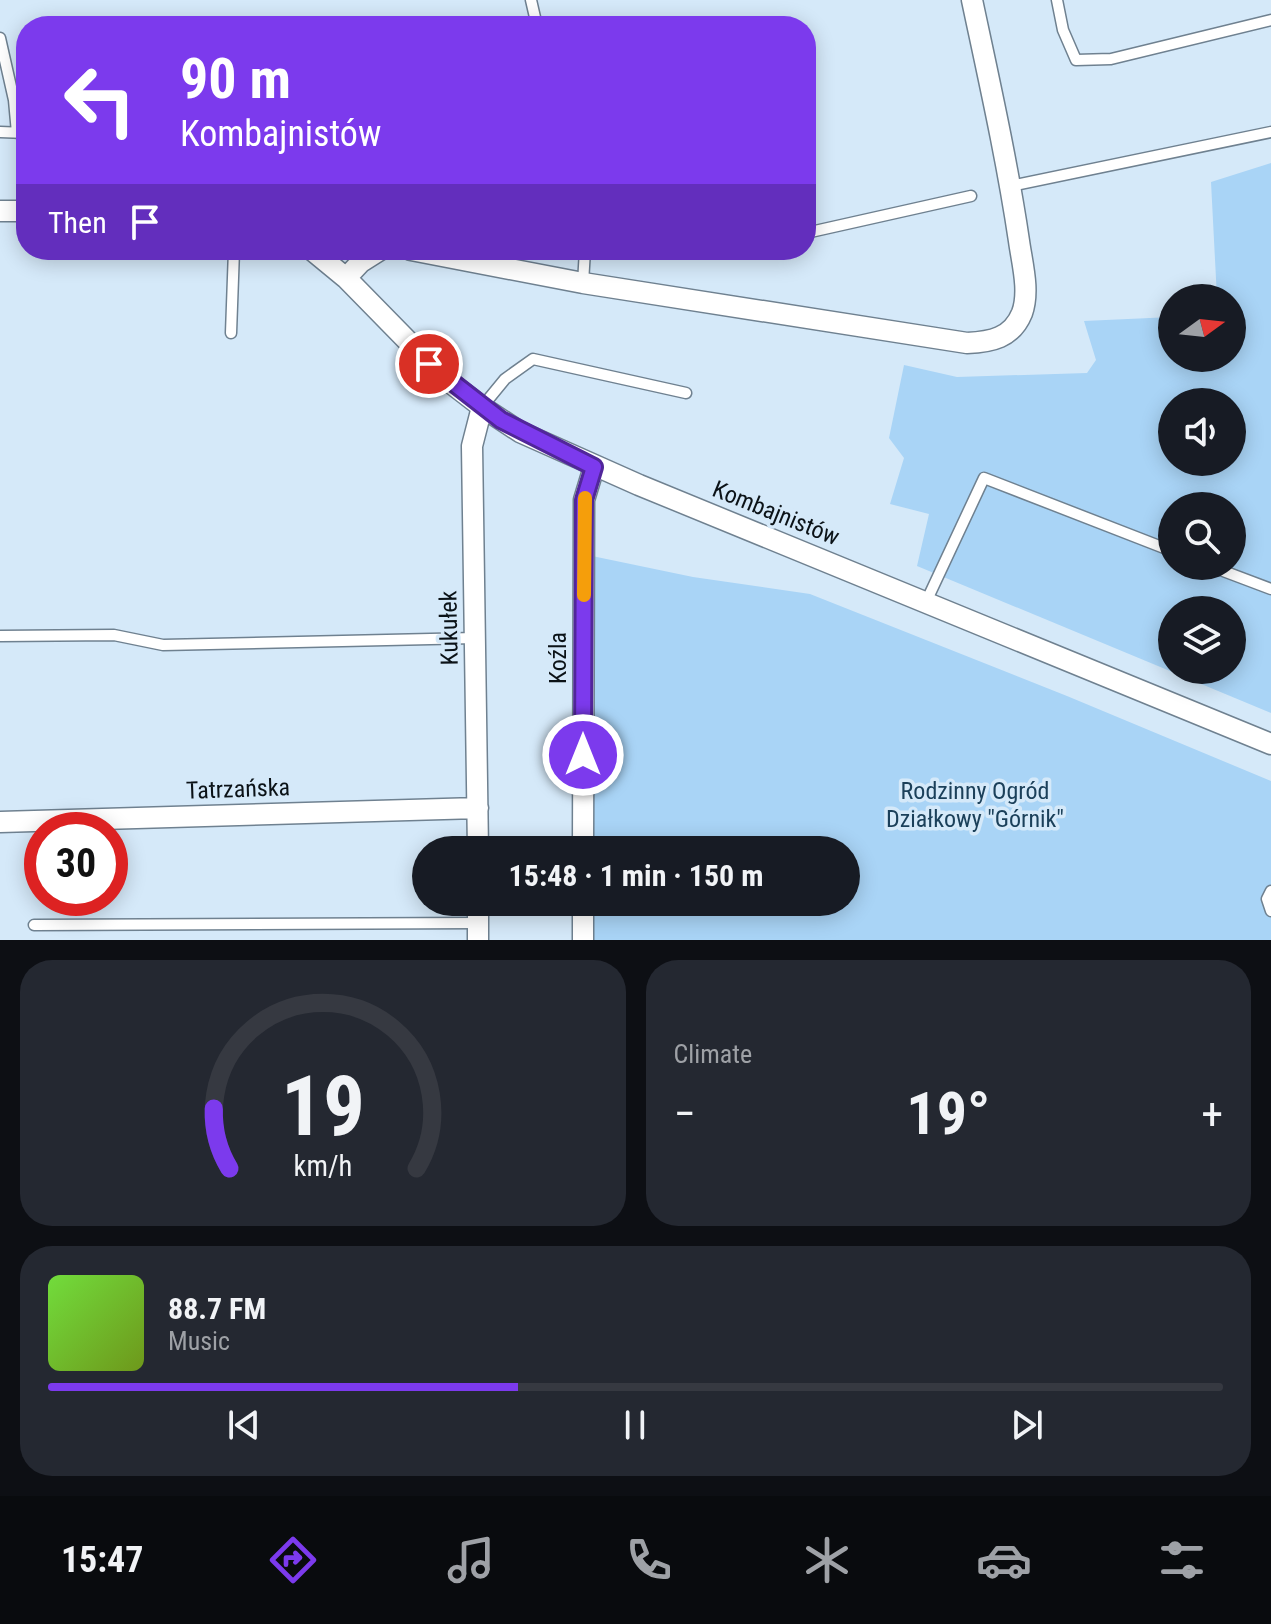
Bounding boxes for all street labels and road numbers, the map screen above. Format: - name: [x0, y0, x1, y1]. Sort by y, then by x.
- street label: Kombajnistów: [709, 475, 843, 551]
- street label: Kukułek: [434, 590, 464, 666]
- street label: Koźla: [544, 632, 572, 684]
- street label: Tatrzańska: [186, 773, 290, 805]

